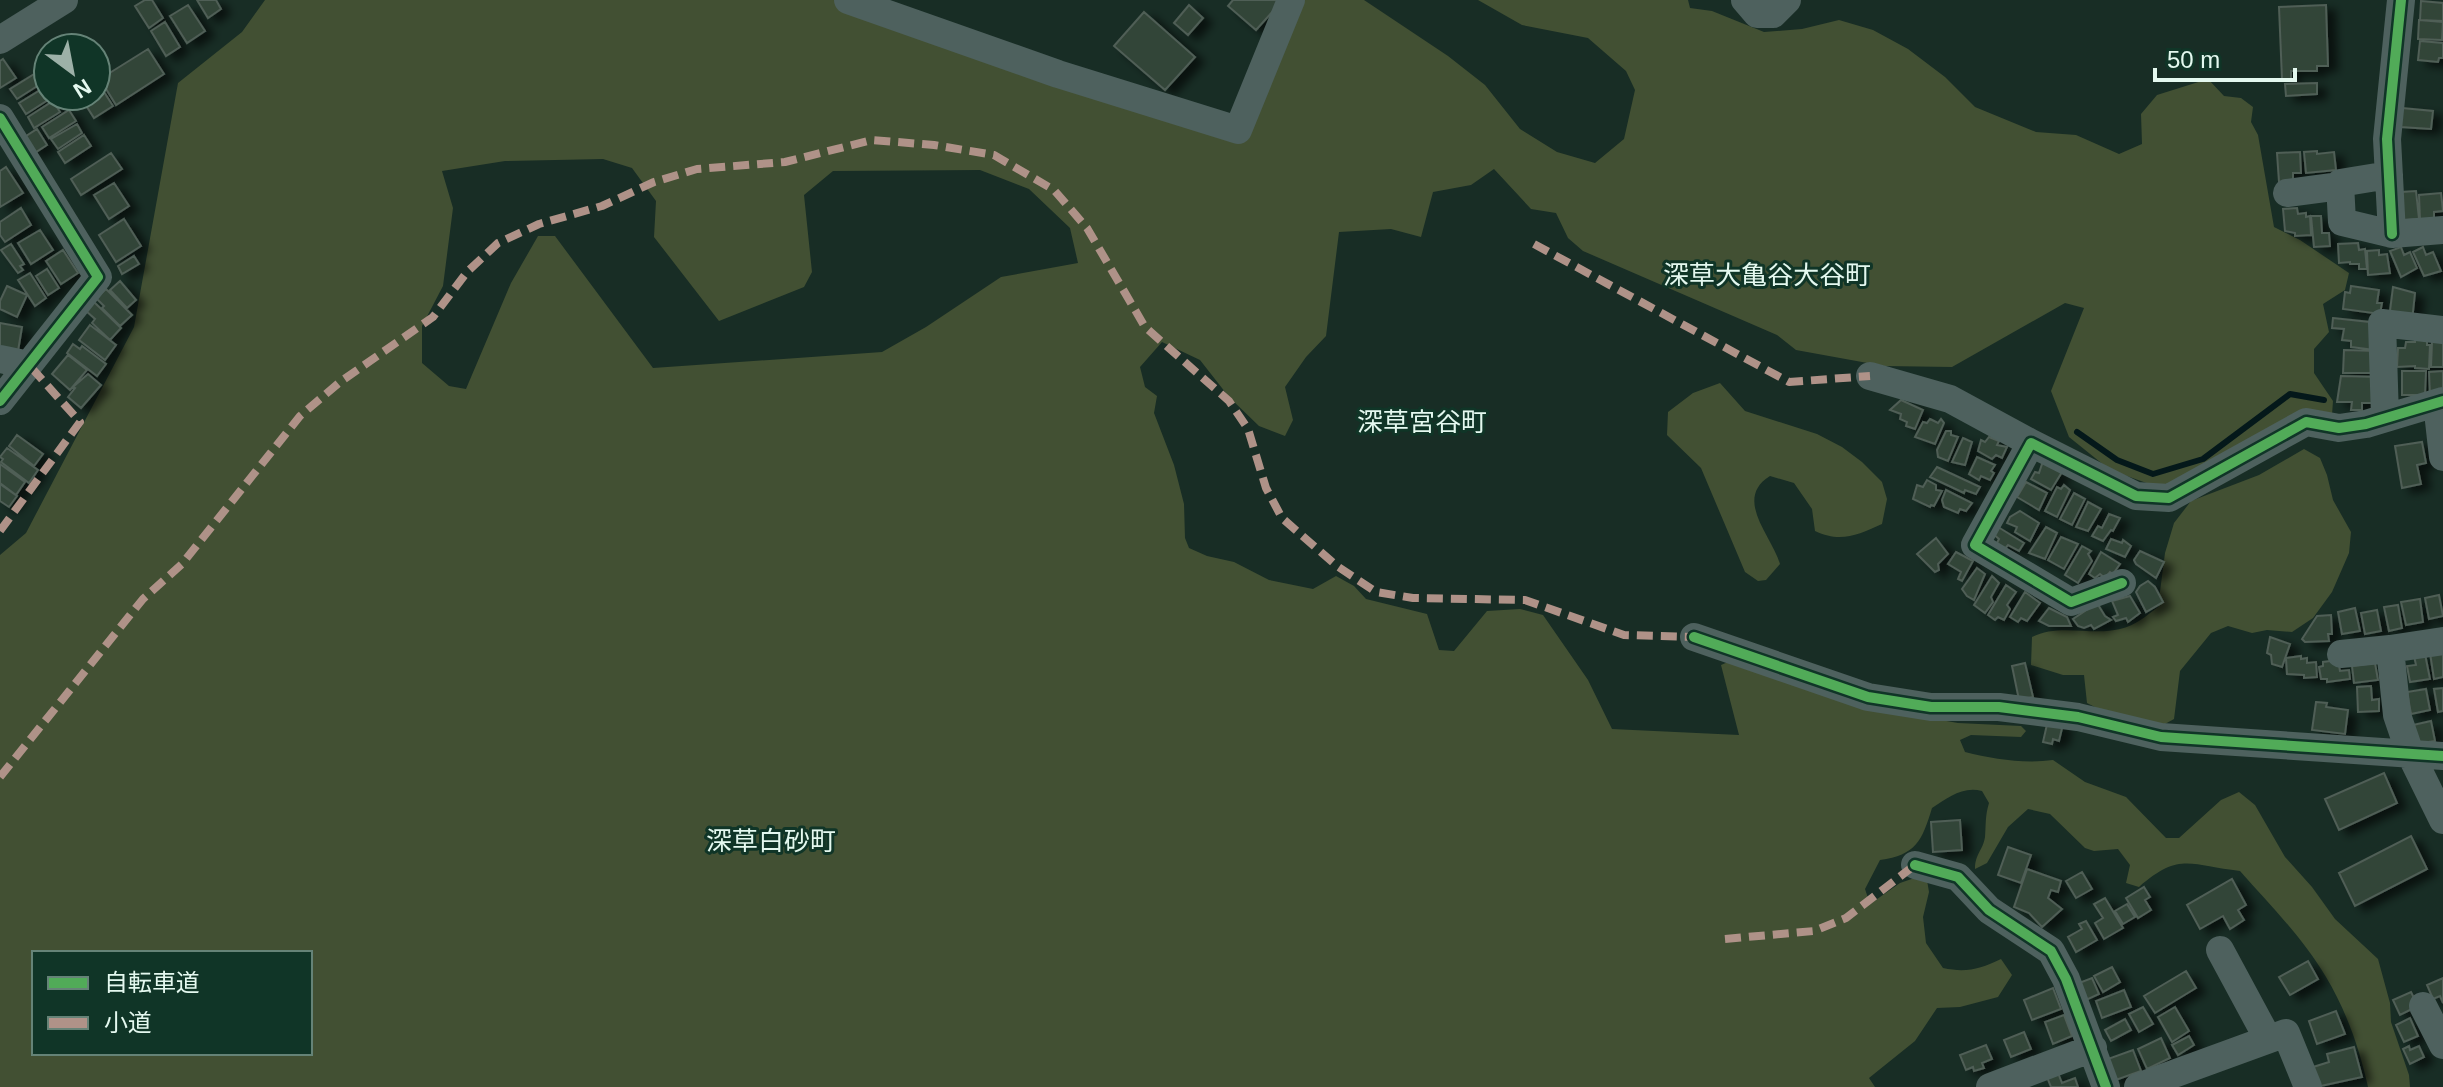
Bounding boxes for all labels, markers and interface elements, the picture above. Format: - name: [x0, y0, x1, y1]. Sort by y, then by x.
- north arrow: [32, 32, 112, 112]
- scale bar: [2155, 32, 2295, 82]
- text: 50 m: [2167, 46, 2220, 73]
- text: N: [69, 74, 96, 103]
- district label: 深草大亀谷大谷町: [1663, 260, 1871, 290]
- district label: 深草宮谷町: [1357, 407, 1487, 437]
- district label: 深草白砂町: [706, 826, 836, 856]
- legend: [32, 951, 312, 1055]
- text: 自転車道: [104, 969, 200, 996]
- text: 小道: [104, 1009, 152, 1036]

